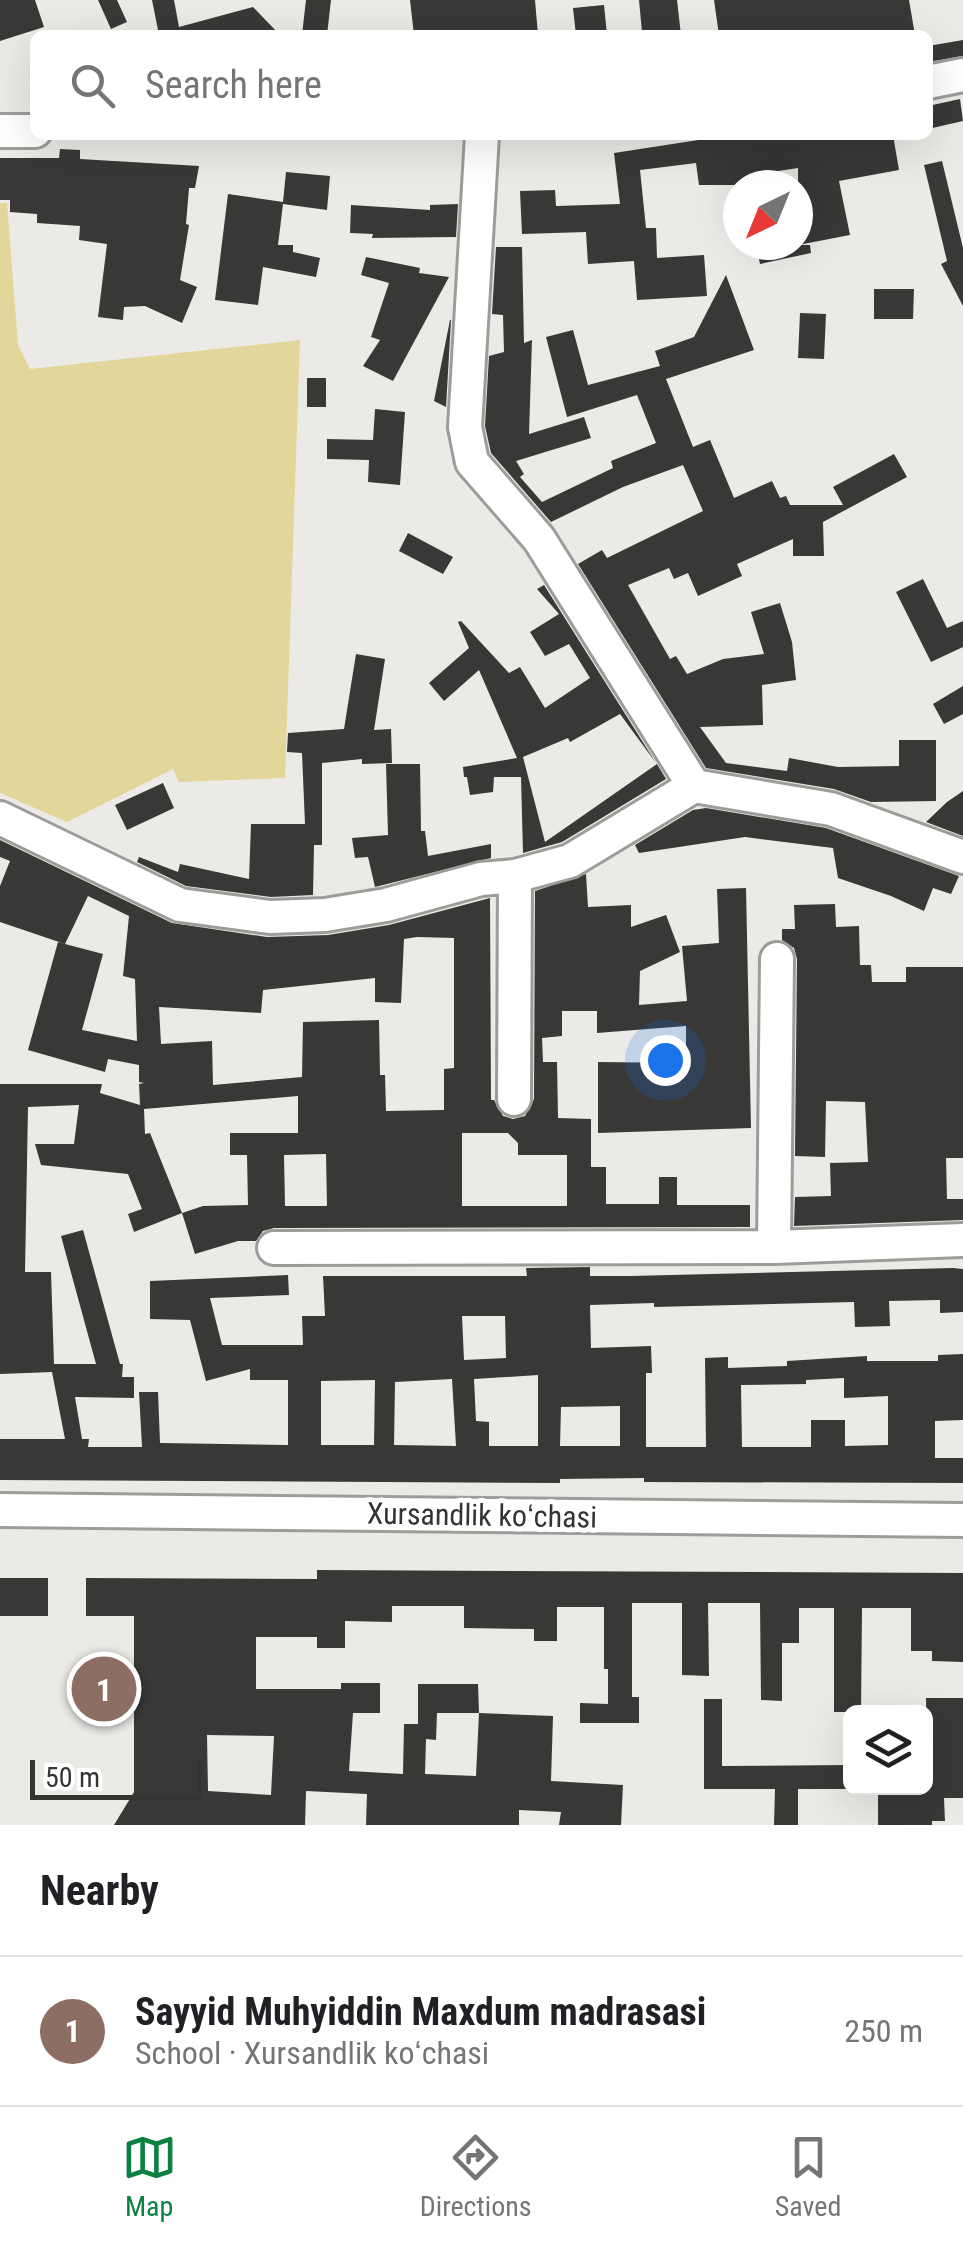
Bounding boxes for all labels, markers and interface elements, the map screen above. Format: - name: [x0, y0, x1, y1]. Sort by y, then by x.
- search box: [30, 30, 933, 140]
- icon: search: [65, 58, 120, 113]
- text: Search here: [145, 63, 322, 107]
- north arrow: [723, 170, 813, 260]
- your location: [640, 1035, 691, 1086]
- street label: Xursandlik koʻchasi: [367, 1495, 597, 1535]
- pin: 1: [72, 1652, 136, 1726]
- map controls: [843, 1705, 933, 1795]
- button: layers: [843, 1705, 933, 1795]
- scale bar: [30, 1755, 202, 1800]
- text: 50 m: [45, 1761, 100, 1794]
- text: Nearby: [40, 1866, 159, 1915]
- text: Sayyid Muhyiddin Maxdum madrasasi: [135, 1990, 706, 2034]
- text: 1: [64, 2012, 81, 2050]
- text: 250 m: [844, 2012, 923, 2050]
- text: School · Xursandlik koʻchasi: [135, 2034, 489, 2072]
- tab: Map: [122, 2130, 177, 2223]
- tab: Directions: [420, 2130, 532, 2223]
- tab: Saved: [775, 2130, 841, 2223]

